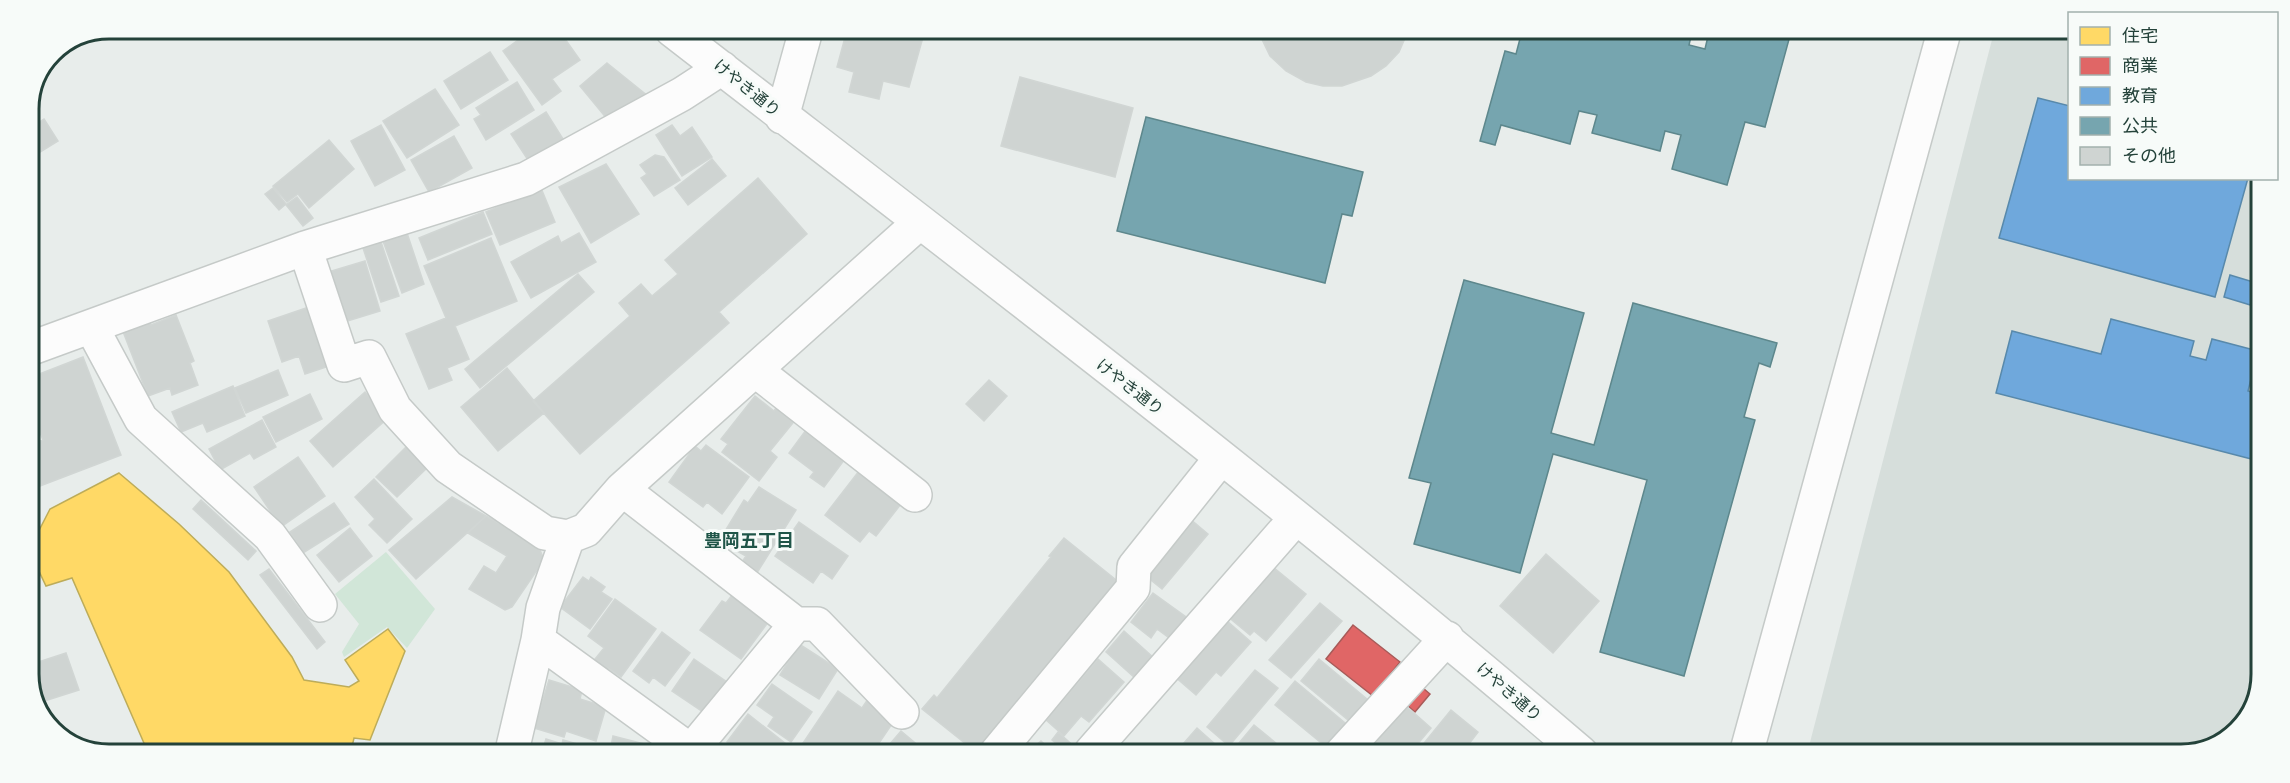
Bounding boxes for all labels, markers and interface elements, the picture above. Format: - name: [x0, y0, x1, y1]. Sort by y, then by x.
- legend: [2068, 12, 2278, 180]
- text: 住宅: [2122, 25, 2158, 47]
- street label: けやき通り: [710, 55, 784, 121]
- text: 商業: [2122, 55, 2158, 77]
- text: 教育: [2122, 85, 2158, 107]
- text: 公共: [2122, 115, 2158, 137]
- text: その他: [2122, 145, 2176, 167]
- street label: けやき通り: [1093, 355, 1167, 419]
- district label: 豊岡五丁目: [704, 530, 794, 552]
- street label: けやき通り: [1473, 659, 1545, 725]

